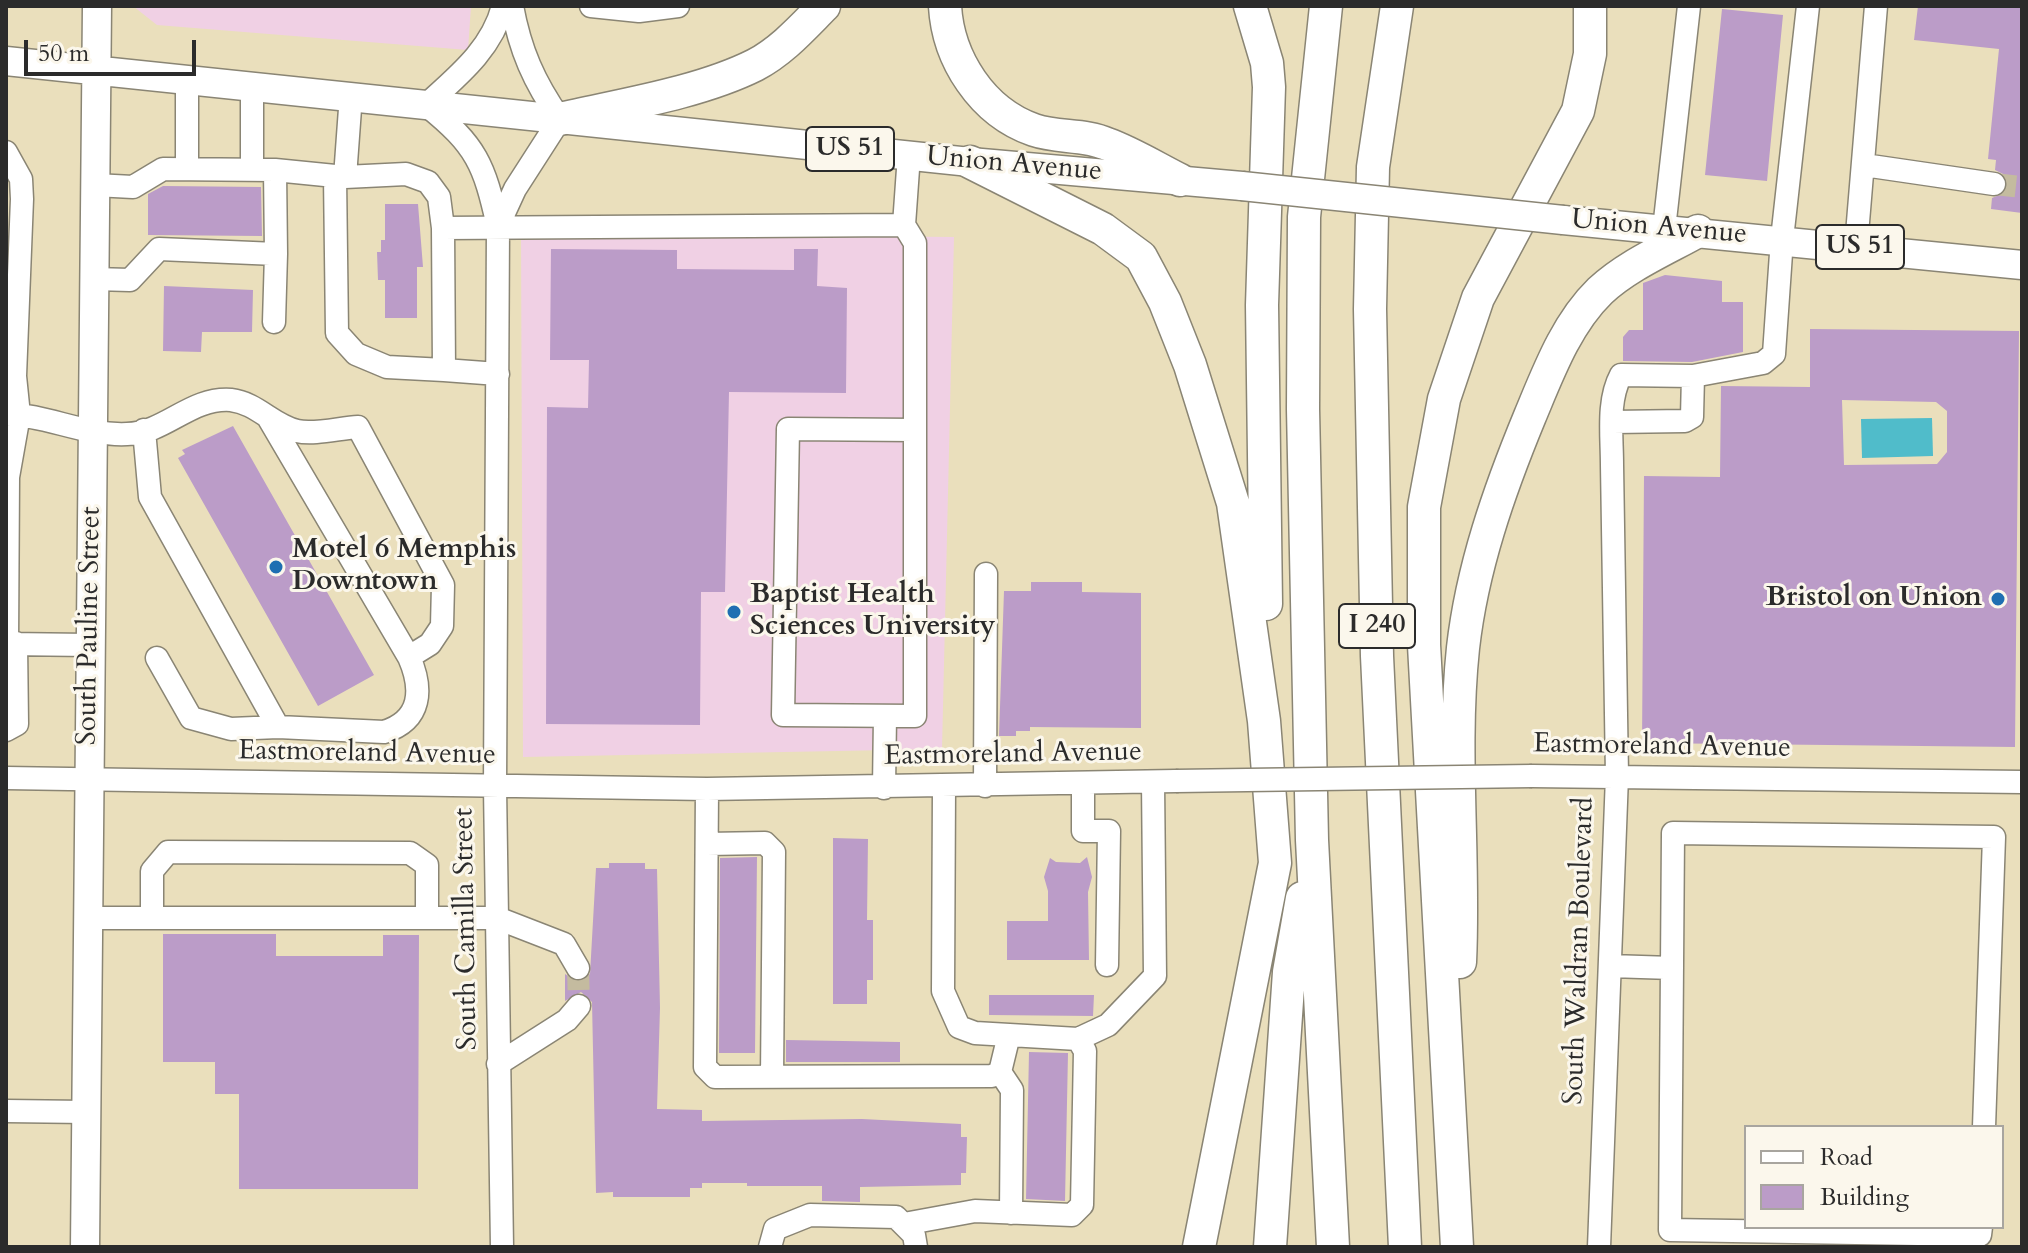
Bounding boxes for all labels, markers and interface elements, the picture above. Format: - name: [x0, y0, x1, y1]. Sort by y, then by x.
- scale bar: [28, 24, 200, 74]
- text: 50 m: [38, 37, 89, 70]
- road number: US 51: [806, 127, 894, 171]
- street label: Union Avenue: [925, 141, 1103, 189]
- street label: Union Avenue: [1570, 204, 1748, 252]
- road number: US 51: [1816, 225, 1904, 269]
- street label: South Pauline Street: [71, 506, 109, 746]
- place label: Motel 6 Memphis Downtown: [292, 534, 516, 600]
- marker: Motel 6 Memphis Downtown: [267, 558, 285, 576]
- place label: Baptist Health Sciences University: [750, 579, 996, 645]
- place label: Bristol on Union: [1766, 582, 1982, 616]
- marker: Bristol on Union: [1989, 590, 2007, 608]
- marker: Baptist Health Sciences University: [725, 603, 743, 621]
- road number: I 240: [1339, 604, 1415, 648]
- street label: Eastmoreland Avenue: [1533, 728, 1791, 766]
- street label: Eastmoreland Avenue: [238, 735, 496, 773]
- street label: Eastmoreland Avenue: [884, 736, 1142, 774]
- street label: South Waldran Boulevard: [1558, 797, 1602, 1105]
- street label: South Camilla Street: [448, 807, 486, 1051]
- legend: [1744, 1125, 2004, 1229]
- text: Road: [1820, 1141, 1873, 1174]
- text: Building: [1820, 1181, 1909, 1214]

